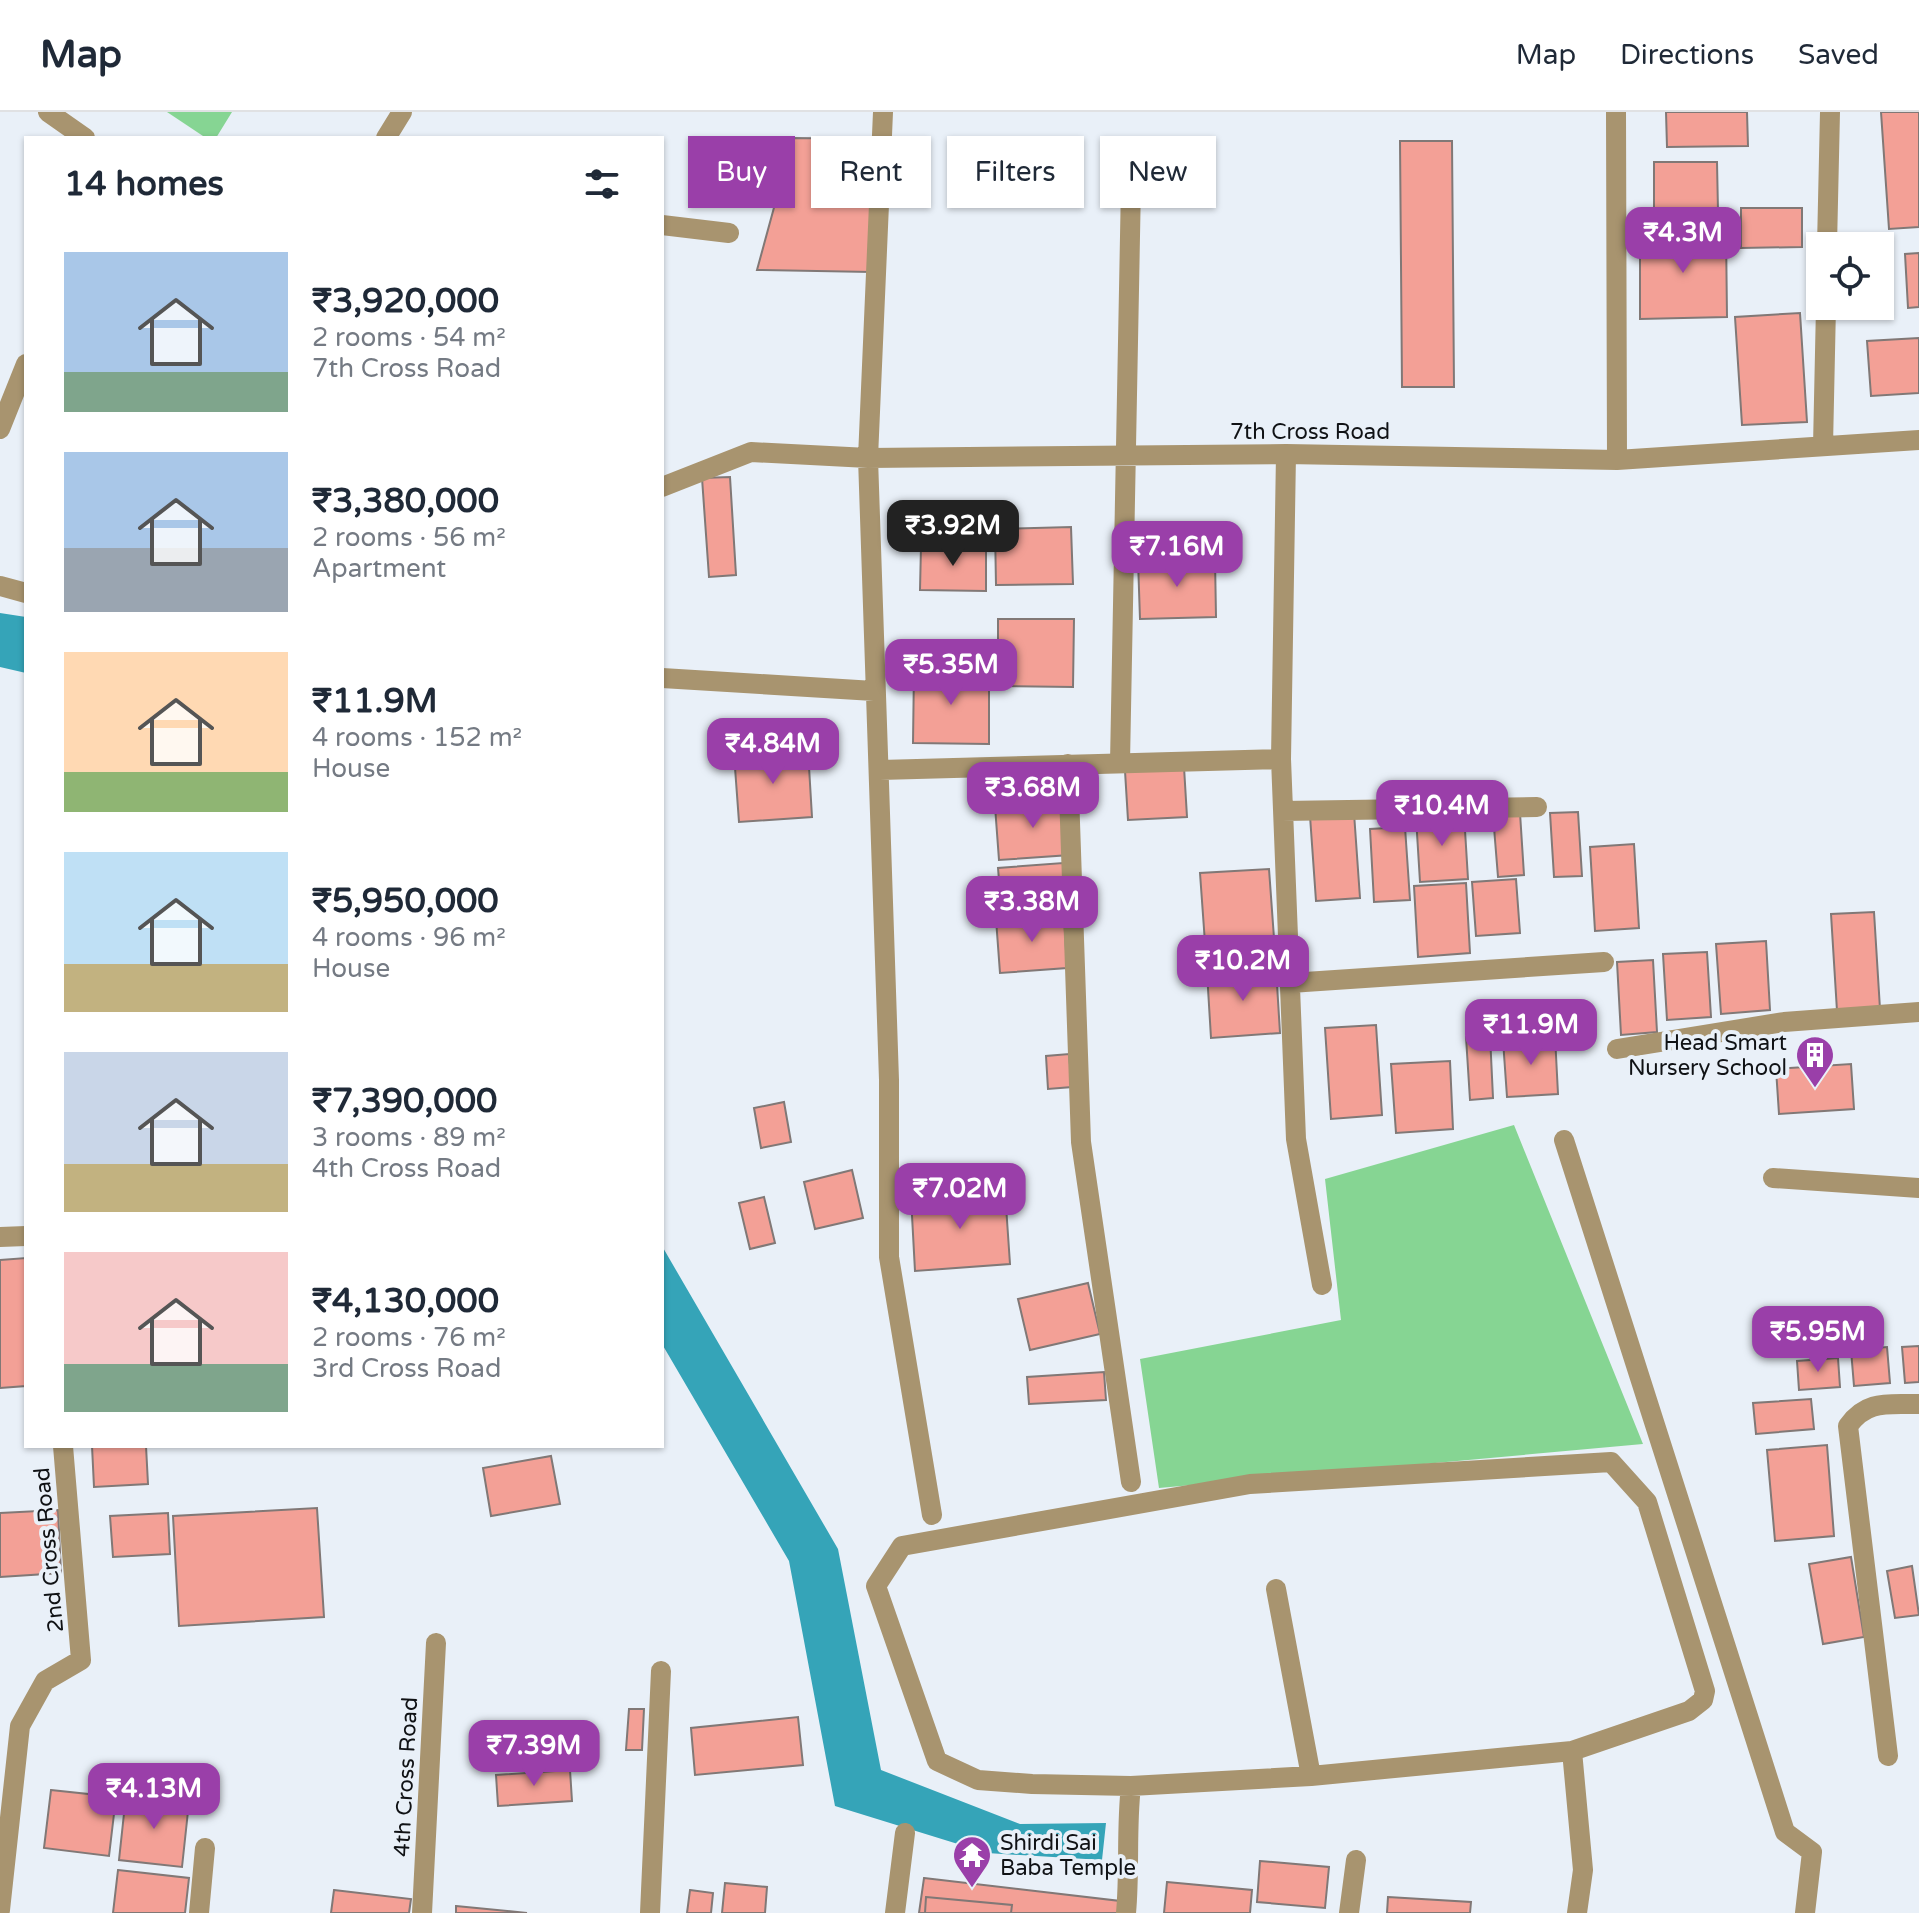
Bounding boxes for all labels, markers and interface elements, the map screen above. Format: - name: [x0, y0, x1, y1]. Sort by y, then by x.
- text: Map: [40, 32, 122, 78]
- text: Map: [1516, 38, 1576, 72]
- text: Directions: [1620, 38, 1754, 72]
- text: Saved: [1798, 38, 1879, 72]
- chip: Buy: [688, 136, 795, 208]
- chip: Rent: [811, 136, 931, 208]
- chip: Filters: [947, 136, 1084, 208]
- chip: New: [1100, 136, 1216, 208]
- icon: filters: [580, 162, 624, 206]
- text: 14 homes: [64, 164, 224, 205]
- pin: ₹4.3M: [1627, 207, 1739, 275]
- text: ₹4.3M: [1643, 217, 1723, 248]
- map controls: [1806, 232, 1894, 320]
- button: locate: [1806, 232, 1894, 320]
- text: ₹3,920,000: [312, 281, 499, 322]
- icon: home: [128, 284, 224, 380]
- text: 2 rooms · 54 m²: [312, 322, 506, 353]
- text: 7th Cross Road: [312, 353, 501, 384]
- street label: 7th Cross Road: [1230, 419, 1390, 445]
- text: ₹3,380,000: [312, 481, 499, 522]
- icon: home: [128, 484, 224, 580]
- pin: ₹3.92M: [888, 500, 1018, 568]
- text: ₹3.92M: [905, 510, 1001, 541]
- pin: ₹7.16M: [1112, 521, 1242, 589]
- text: 2 rooms · 56 m²: [312, 522, 506, 553]
- text: ₹7.16M: [1130, 531, 1224, 562]
- text: Apartment: [312, 553, 446, 584]
- pin: ₹5.35M: [886, 639, 1016, 707]
- text: ₹5.35M: [903, 649, 999, 680]
- text: ₹11.9M: [312, 681, 438, 722]
- icon: home: [128, 684, 224, 780]
- pin: ₹4.84M: [708, 718, 838, 786]
- text: 4 rooms · 152 m²: [312, 722, 522, 753]
- text: ₹4.84M: [725, 728, 821, 759]
- text: House: [312, 753, 390, 784]
- pin: ₹3.68M: [968, 762, 1098, 830]
- text: ₹3.68M: [985, 772, 1081, 803]
- pin: ₹10.4M: [1377, 780, 1507, 848]
- text: ₹10.4M: [1394, 790, 1490, 821]
- pin: ₹3.38M: [967, 876, 1097, 944]
- text: ₹5,950,000: [312, 881, 499, 922]
- icon: home: [128, 884, 224, 980]
- text: ₹3.38M: [984, 886, 1080, 917]
- text: 4 rooms · 96 m²: [312, 922, 506, 953]
- pin: ₹10.2M: [1178, 935, 1308, 1003]
- text: ₹10.2M: [1195, 945, 1291, 976]
- text: House: [312, 953, 390, 984]
- pin: ₹11.9M: [1466, 999, 1596, 1067]
- text: ₹11.9M: [1483, 1009, 1579, 1040]
- place label: Head Smart Nursery School: [1628, 1030, 1787, 1081]
- building icon: Head Smart Nursery School: [1794, 1034, 1836, 1089]
- text: ₹7,390,000: [312, 1081, 497, 1122]
- icon: home: [128, 1084, 224, 1180]
- text: 3 rooms · 89 m²: [312, 1122, 506, 1153]
- text: 4th Cross Road: [312, 1153, 501, 1184]
- pin: ₹7.02M: [895, 1163, 1025, 1231]
- text: ₹7.02M: [913, 1173, 1007, 1204]
- text: ₹4,130,000: [312, 1281, 499, 1322]
- icon: home: [128, 1284, 224, 1380]
- pin: ₹5.95M: [1753, 1306, 1883, 1374]
- text: ₹5.95M: [1770, 1316, 1866, 1347]
- text: 2 rooms · 76 m²: [312, 1322, 506, 1353]
- text: 3rd Cross Road: [312, 1353, 501, 1384]
- street label: 2nd Cross Road: [29, 1466, 69, 1634]
- street label: 4th Cross Road: [389, 1696, 423, 1858]
- pin: ₹7.39M: [469, 1720, 599, 1788]
- text: ₹7.39M: [487, 1730, 581, 1761]
- pin: ₹4.13M: [89, 1763, 219, 1831]
- text: ₹4.13M: [106, 1773, 202, 1804]
- place label: Shirdi Sai Baba Temple: [1000, 1830, 1136, 1881]
- temple icon: Shirdi Sai Baba Temple: [951, 1834, 993, 1889]

